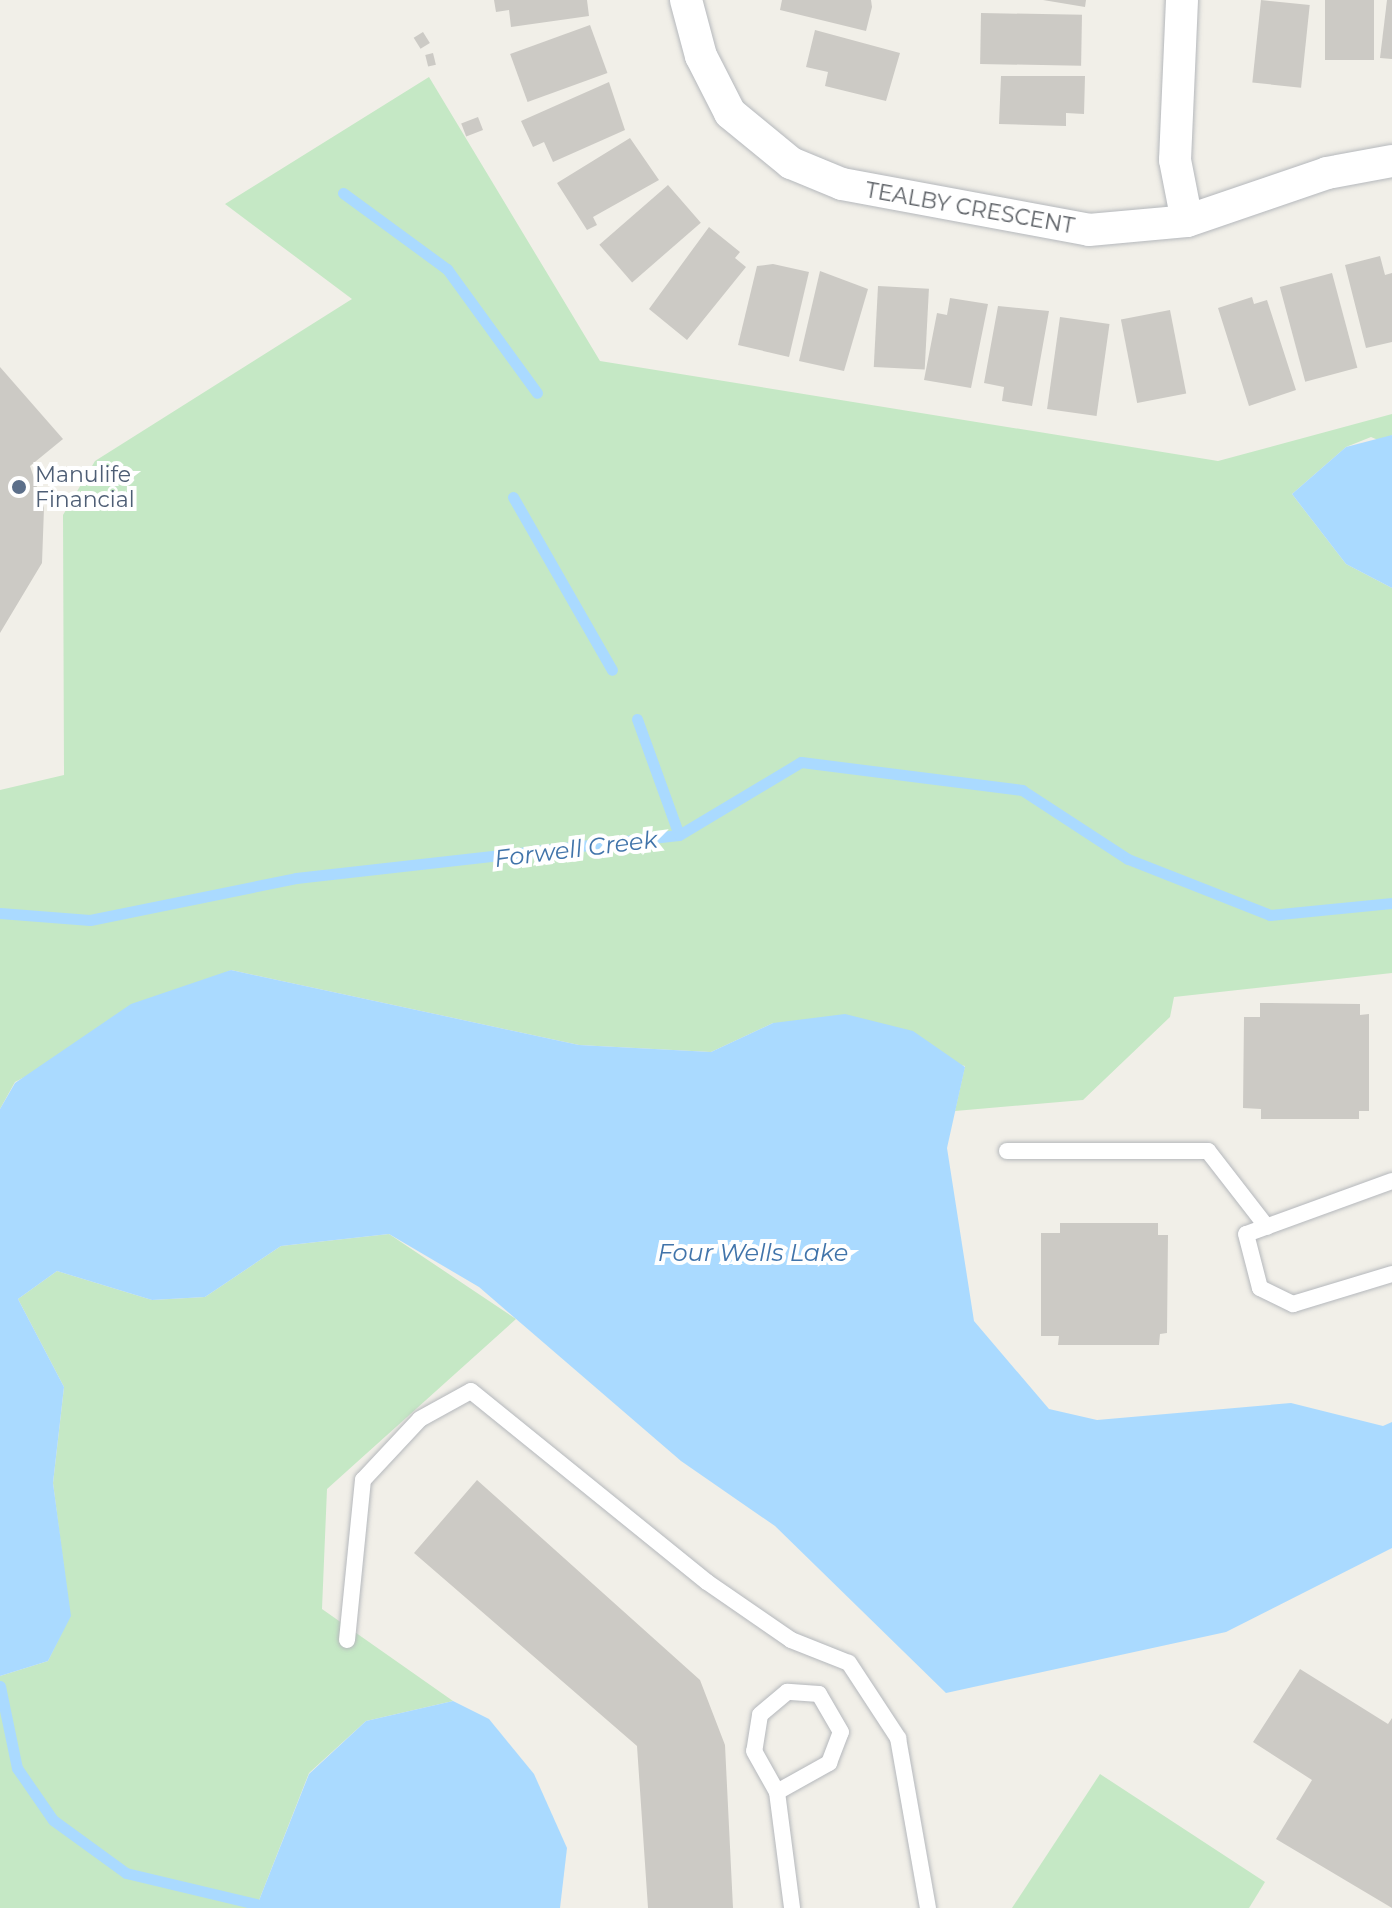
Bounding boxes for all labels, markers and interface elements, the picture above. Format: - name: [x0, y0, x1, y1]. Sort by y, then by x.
- street label: TEALBY CRESCENT: [863, 177, 1077, 239]
- place label: Manulife Financial: [35, 461, 135, 512]
- marker: Manulife Financial: [10, 478, 28, 496]
- water label: Forwell Creek: [493, 825, 659, 873]
- water label: Four Wells Lake: [658, 1239, 848, 1267]

